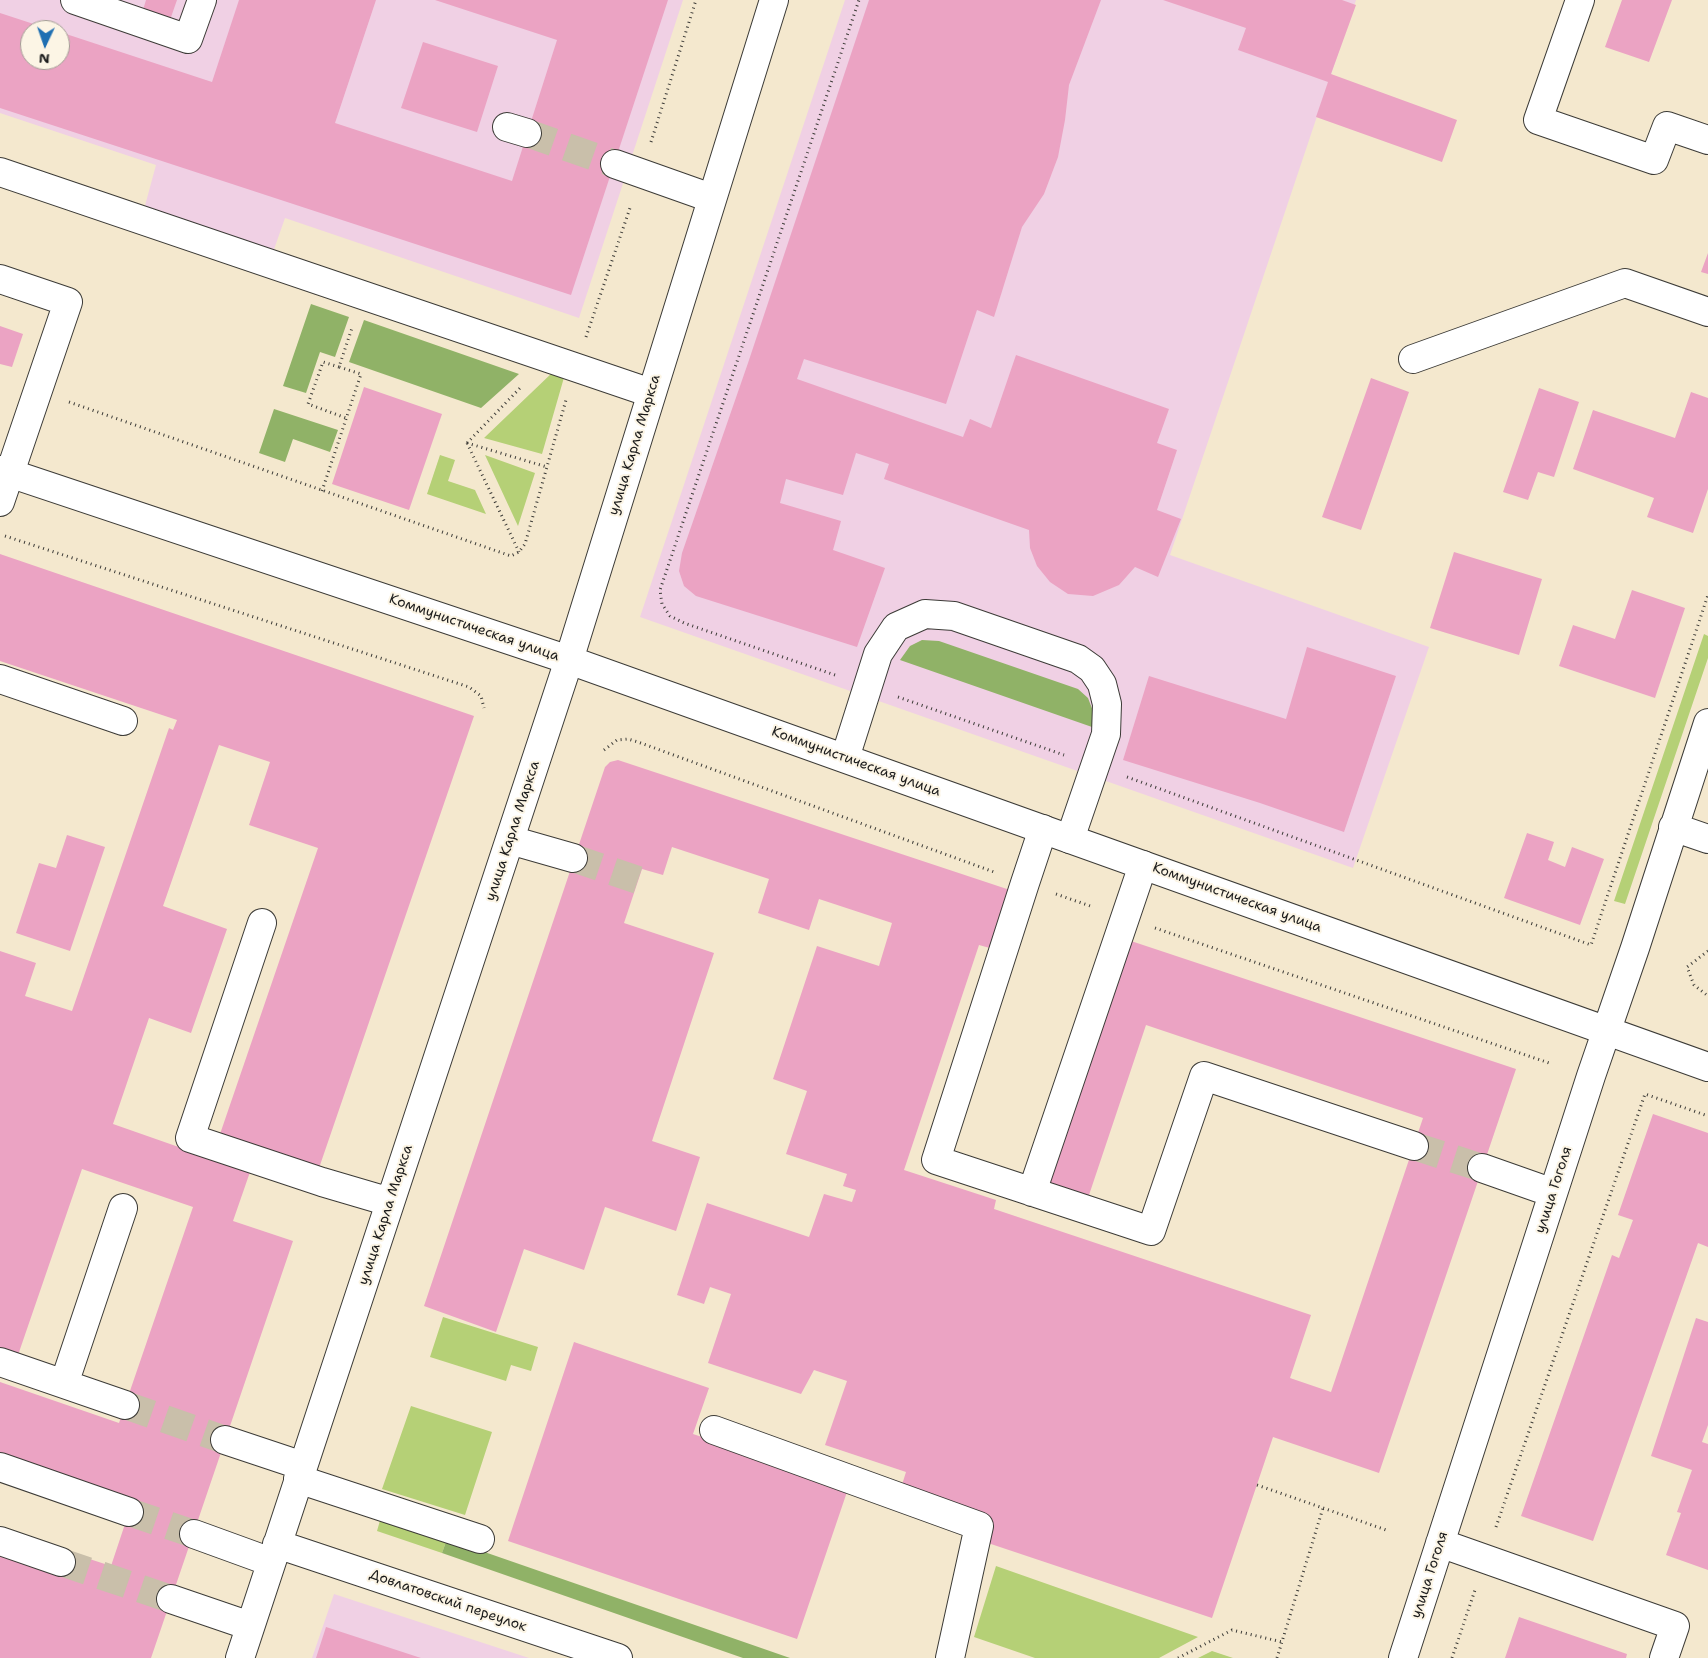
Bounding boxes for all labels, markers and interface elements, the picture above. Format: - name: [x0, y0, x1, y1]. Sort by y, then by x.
- north arrow: [20, 20, 70, 70]
- text: N: [38, 50, 50, 68]
- street label: улица Карла Маркса: [606, 373, 664, 517]
- street label: Коммунистическая улица: [387, 591, 561, 665]
- street label: Коммунистическая улица: [769, 724, 943, 800]
- street label: улица Карла Маркса: [482, 759, 544, 903]
- street label: Коммунистическая улица: [1150, 860, 1324, 936]
- street label: улица Карла Маркса: [355, 1143, 417, 1287]
- street label: улица Гоголя: [1532, 1144, 1576, 1236]
- street label: улица Гоголя: [1408, 1529, 1452, 1621]
- street label: Довлатовский переулок: [367, 1566, 529, 1636]

